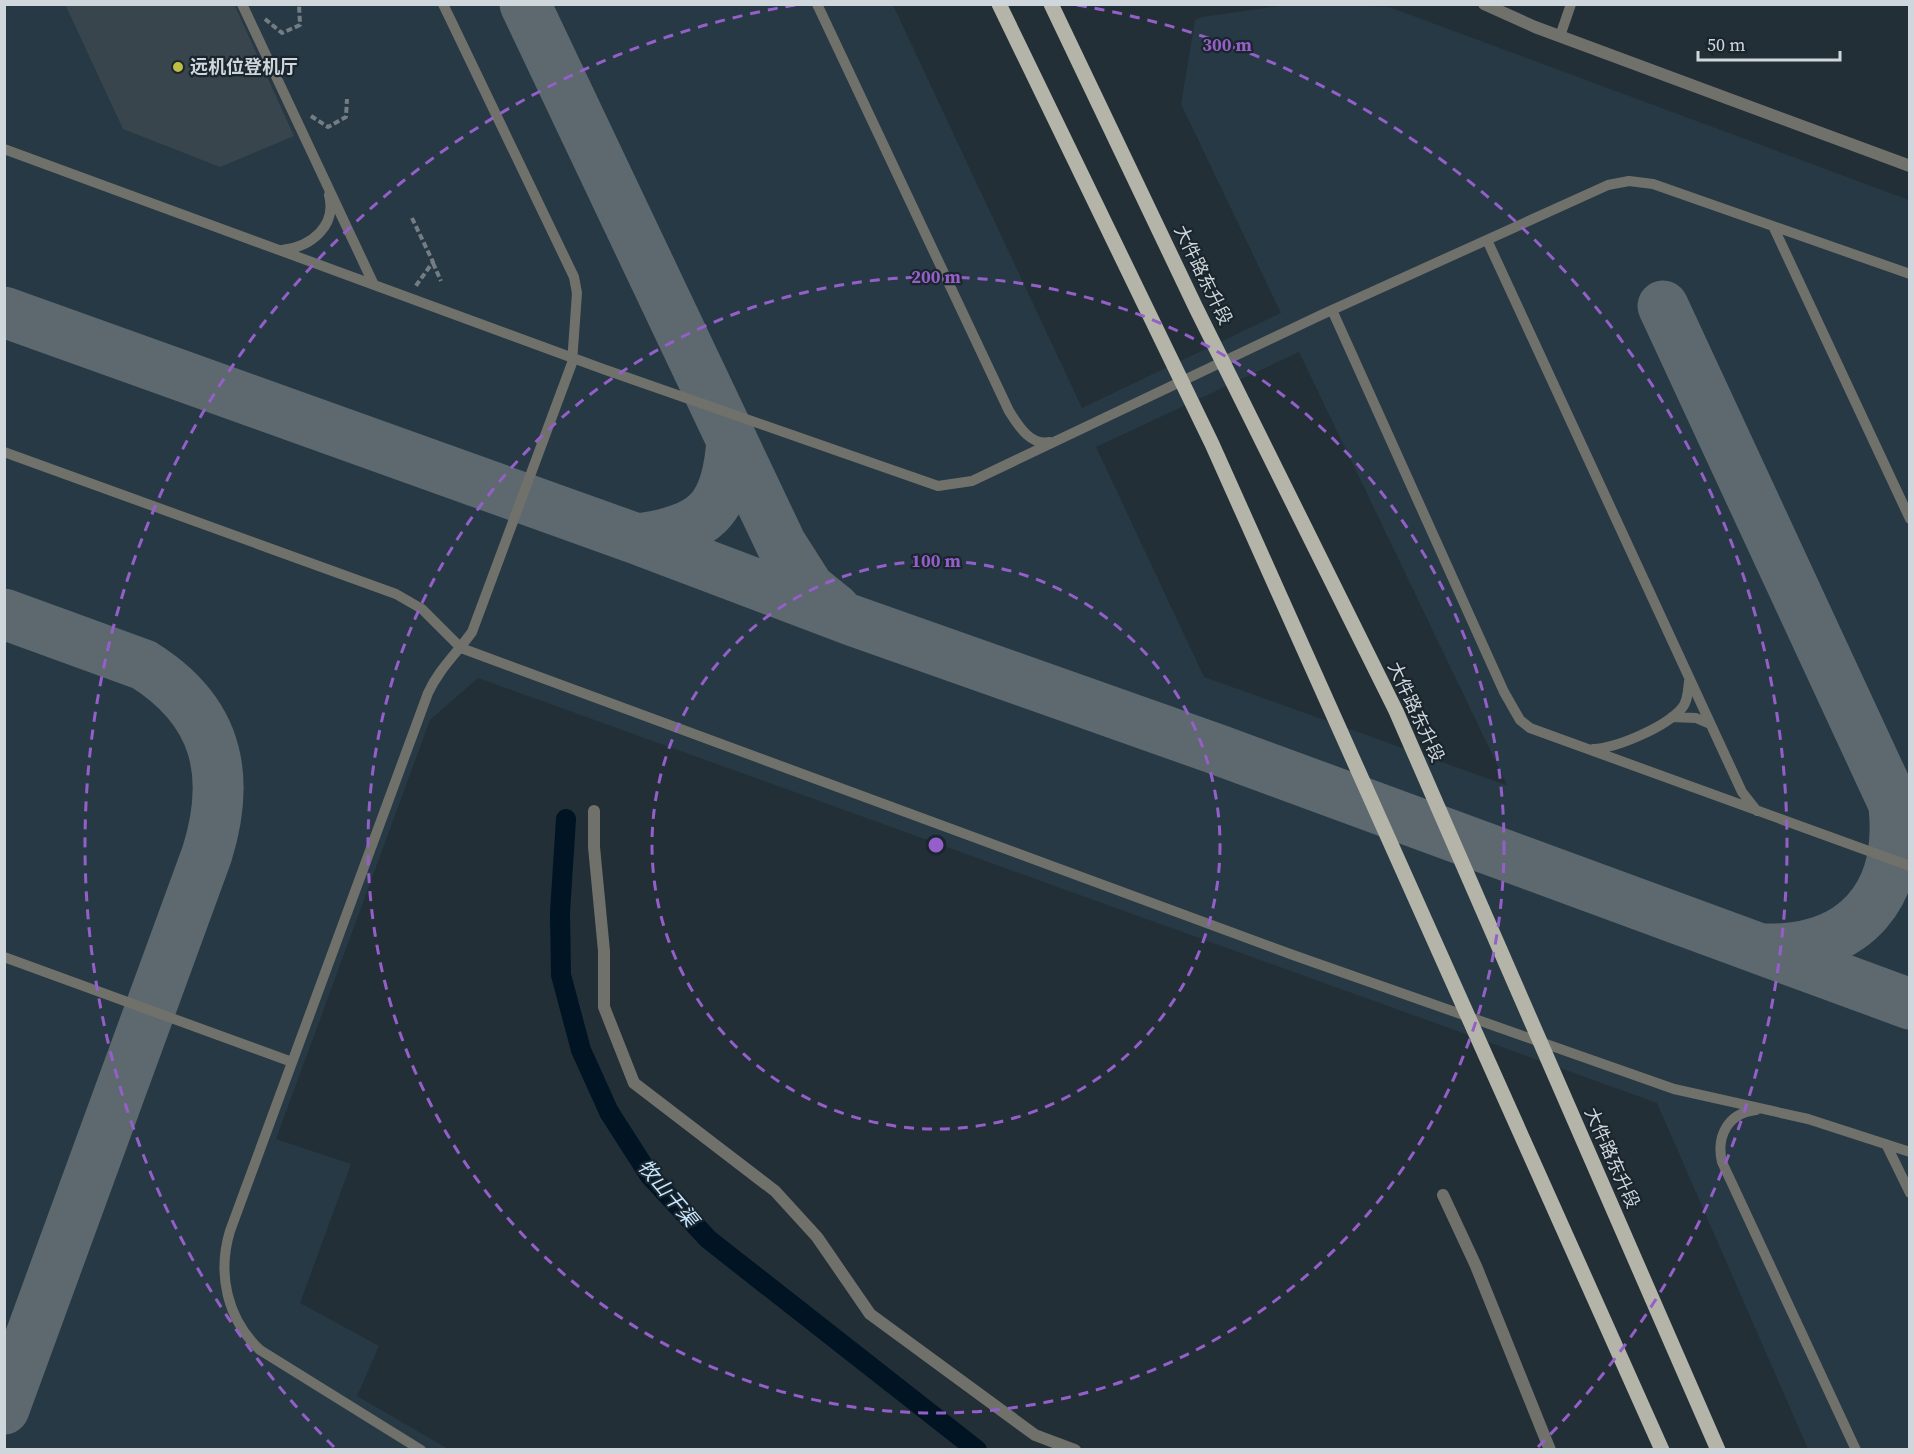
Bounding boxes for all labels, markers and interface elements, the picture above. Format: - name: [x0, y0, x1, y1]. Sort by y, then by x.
- scale bar: [1698, 24, 1840, 62]
- text: 300 m: [1202, 32, 1252, 57]
- text: 50 m: [1707, 32, 1745, 57]
- place label: 远机位登机厅: [190, 54, 298, 79]
- marker: 远机位登机厅: [171, 60, 185, 74]
- street label: 大件路东升段: [1169, 221, 1238, 329]
- text: 200 m: [911, 264, 961, 289]
- text: 100 m: [911, 548, 961, 573]
- street label: 大件路东升段: [1382, 658, 1451, 766]
- centre of rings: [926, 835, 946, 855]
- street label: 大件路东升段: [1579, 1103, 1646, 1212]
- water label: 牧山干渠: [632, 1153, 706, 1235]

